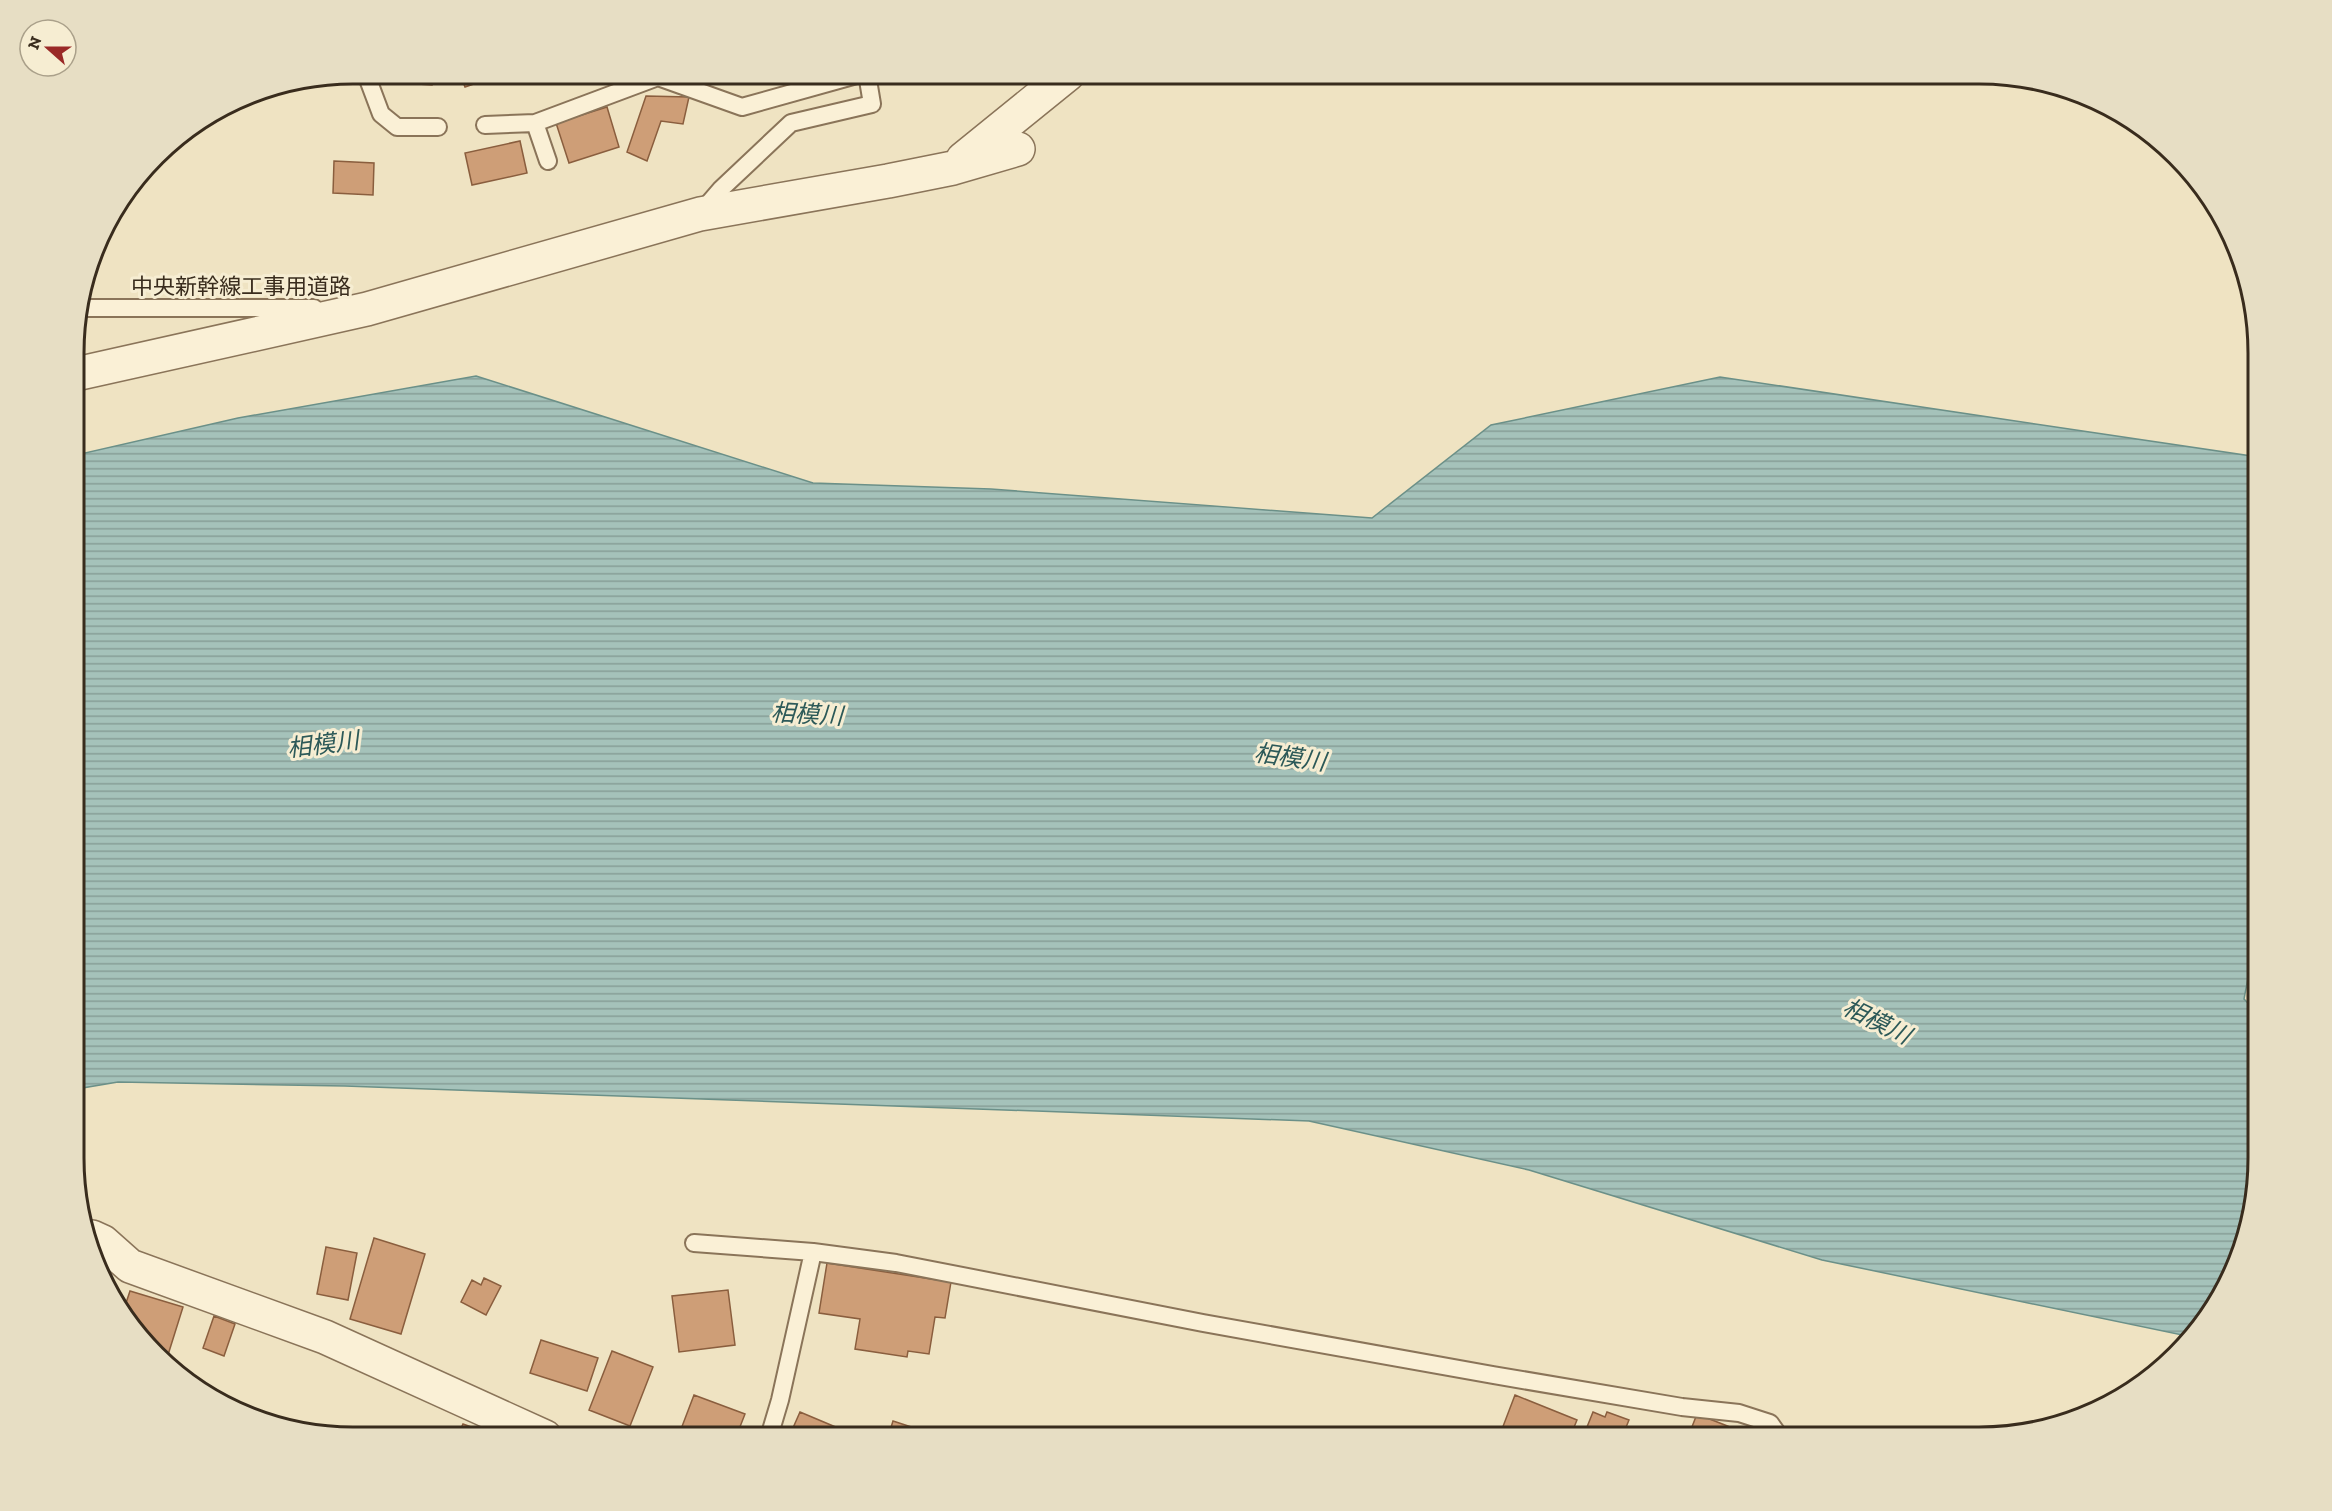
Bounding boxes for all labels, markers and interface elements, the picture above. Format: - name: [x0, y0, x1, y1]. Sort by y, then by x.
- north arrow: [18, 18, 78, 78]
- text: N: [23, 34, 46, 52]
- street label: 中央新幹線工事用道路: [131, 273, 351, 300]
- water label: 相模川: [770, 698, 847, 731]
- water label: 相模川: [286, 725, 363, 763]
- water label: 相模川: [1252, 738, 1331, 777]
- water label: 相模川: [1838, 992, 1918, 1051]

